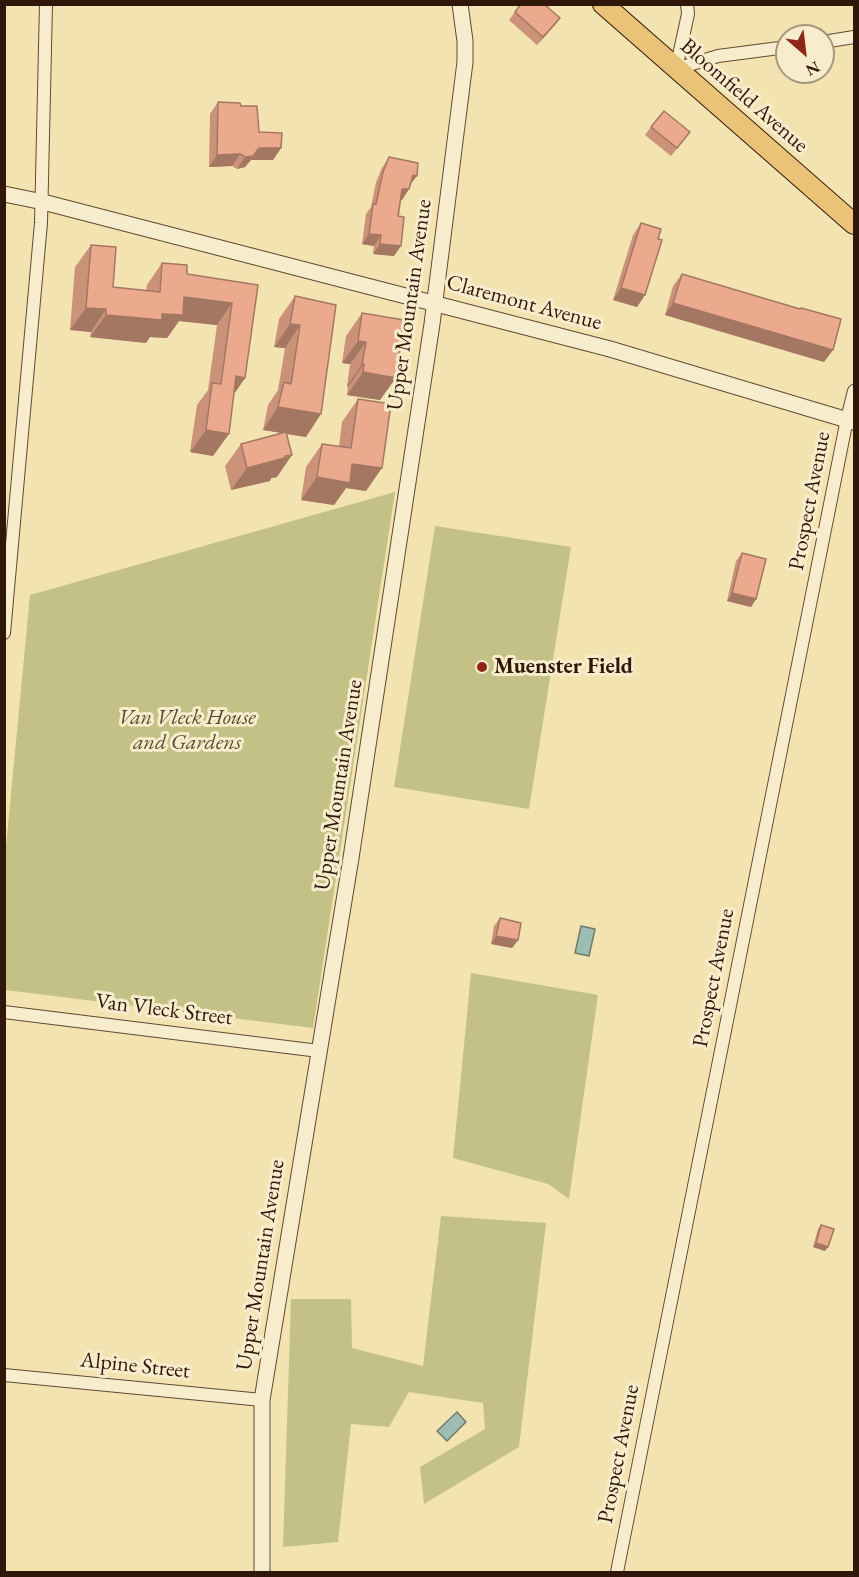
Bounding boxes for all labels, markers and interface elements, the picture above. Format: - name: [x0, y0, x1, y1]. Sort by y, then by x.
- north arrow: [775, 24, 835, 84]
- street label: Bloomfield Avenue: [675, 33, 813, 159]
- text: N: [802, 56, 823, 81]
- street label: Upper Mountain Avenue: [382, 198, 438, 412]
- street label: Claremont Avenue: [443, 270, 605, 336]
- street label: Prospect Avenue: [784, 429, 836, 573]
- place label: Muenster Field: [494, 654, 633, 680]
- marker: Muenster Field: [475, 660, 489, 674]
- street label: Upper Mountain Avenue: [309, 678, 369, 892]
- park label: Van Vleck House and Gardens: [118, 705, 256, 756]
- street label: Prospect Avenue: [688, 906, 740, 1050]
- street label: Van Vleck Street: [94, 989, 234, 1031]
- street label: Upper Mountain Avenue: [231, 1158, 291, 1372]
- street label: Alpine Street: [79, 1347, 191, 1385]
- street label: Prospect Avenue: [593, 1382, 645, 1526]

